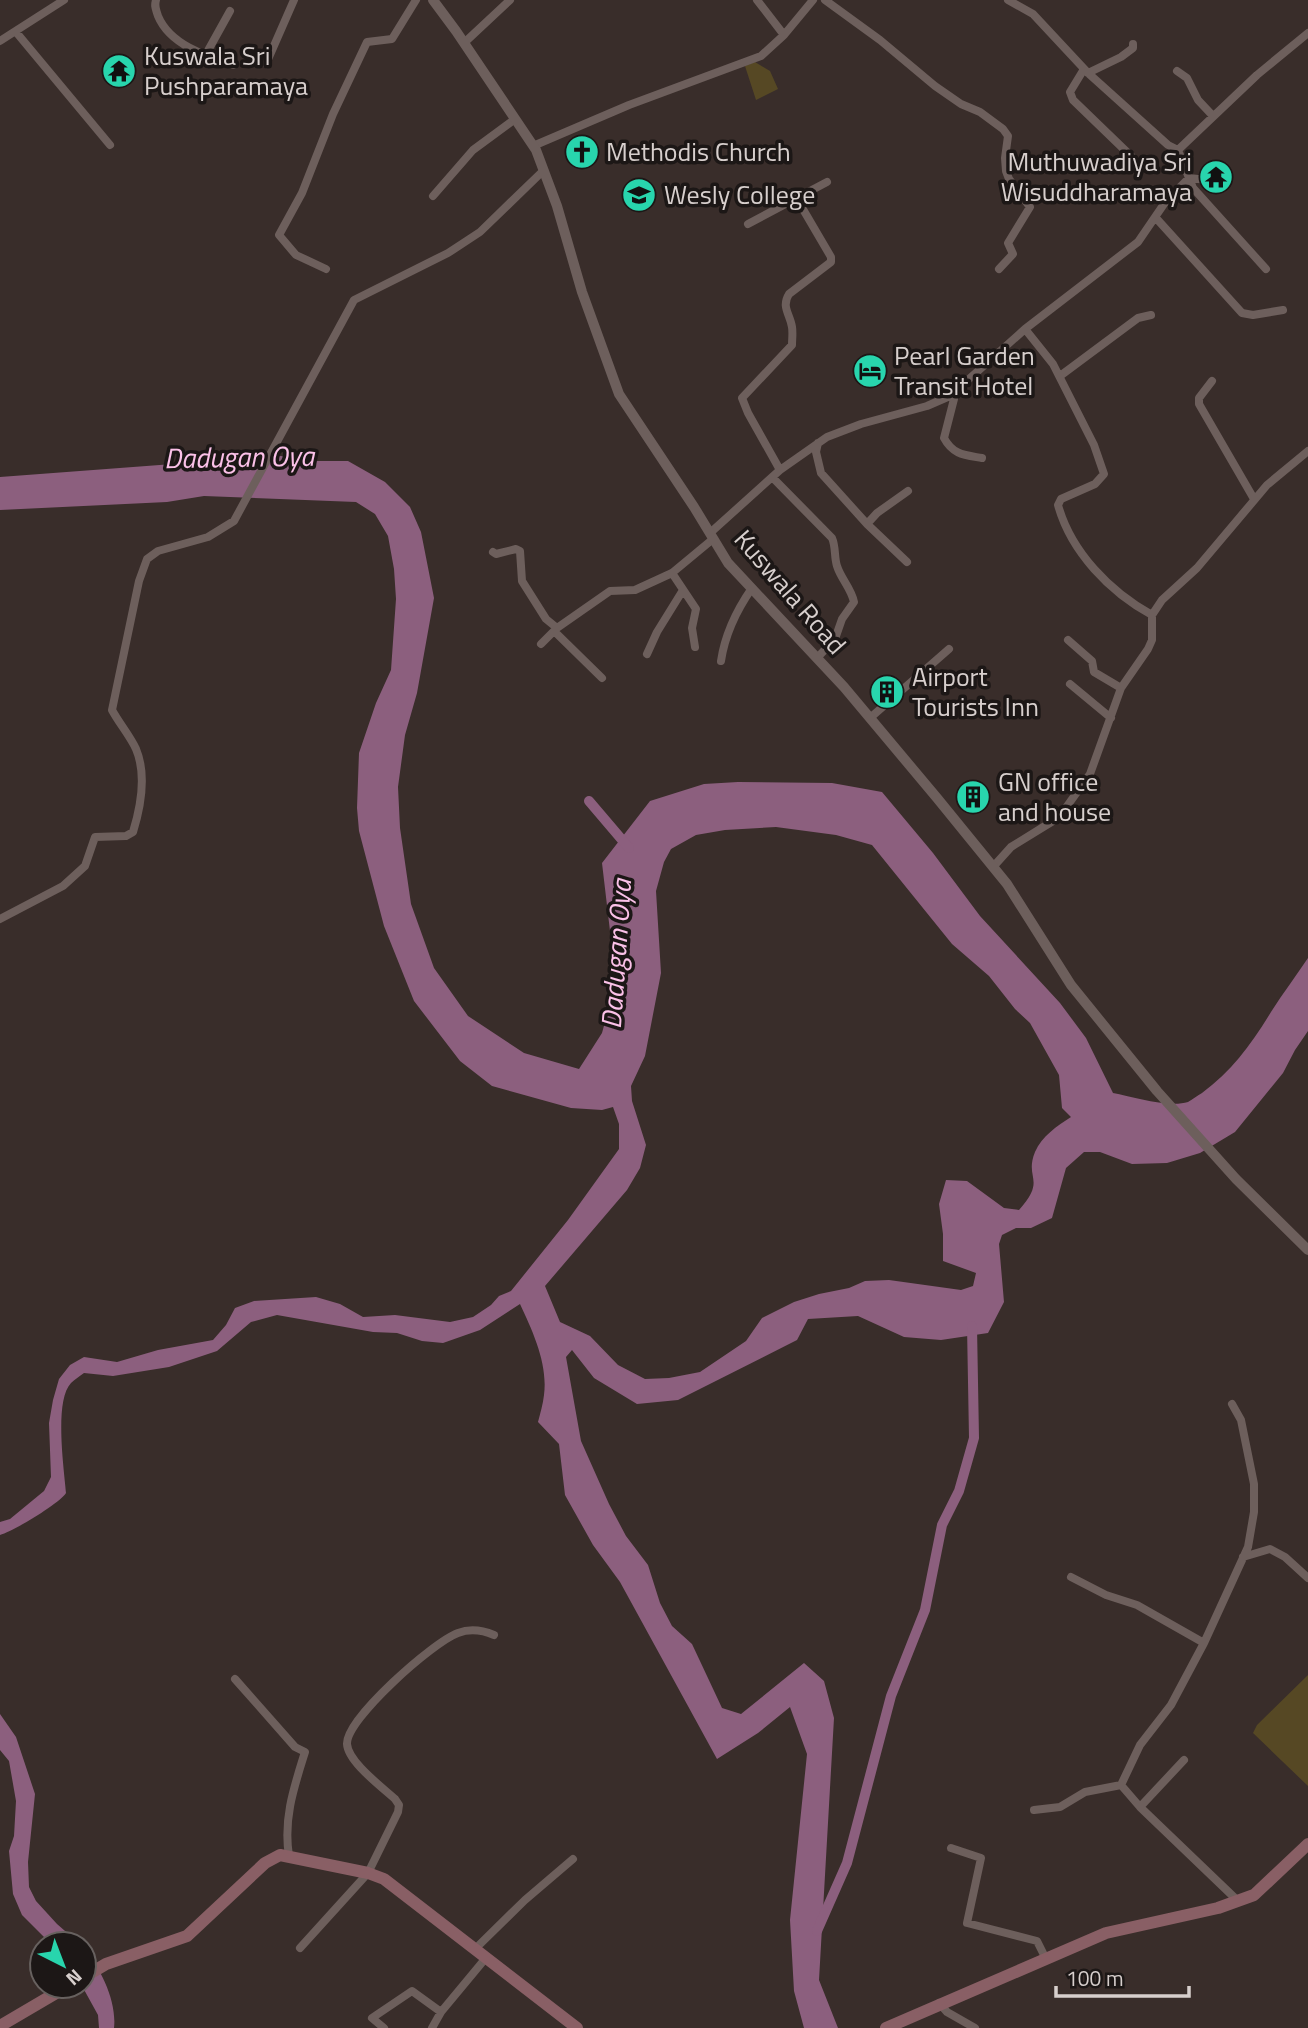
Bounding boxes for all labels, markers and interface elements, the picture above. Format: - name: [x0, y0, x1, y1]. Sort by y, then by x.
- place label: Kuswala Sri Pushparamaya: [144, 36, 308, 105]
- temple icon: Kuswala Sri Pushparamaya: [100, 52, 138, 90]
- place label: Methodis Church: [606, 132, 791, 171]
- church icon: Methodis Church: [563, 133, 601, 171]
- place label: Muthuwadiya Sri Wisuddharamaya: [1001, 142, 1192, 211]
- temple icon: Muthuwadiya Sri Wisuddharamaya: [1197, 158, 1235, 196]
- place label: Wesly College: [664, 175, 815, 214]
- school or university icon: Wesly College: [620, 176, 658, 214]
- place label: Pearl Garden Transit Hotel: [894, 336, 1035, 405]
- hotel icon: Pearl Garden Transit Hotel: [851, 352, 889, 390]
- water label: Dadugan Oya: [164, 434, 316, 479]
- street label: Kuswala Road: [725, 521, 856, 663]
- place label: Airport Tourists Inn: [912, 657, 1039, 726]
- building icon: Airport Tourists Inn: [868, 673, 906, 711]
- place label: GN office and house: [998, 762, 1111, 831]
- building icon: GN office and house: [954, 778, 992, 816]
- water label: Dadugan Oya: [589, 876, 642, 1030]
- north arrow: [28, 1930, 98, 2000]
- scale bar: [1056, 1954, 1189, 1998]
- text: 100 m: [1066, 1962, 1123, 1994]
- text: N: [60, 1963, 89, 1993]

